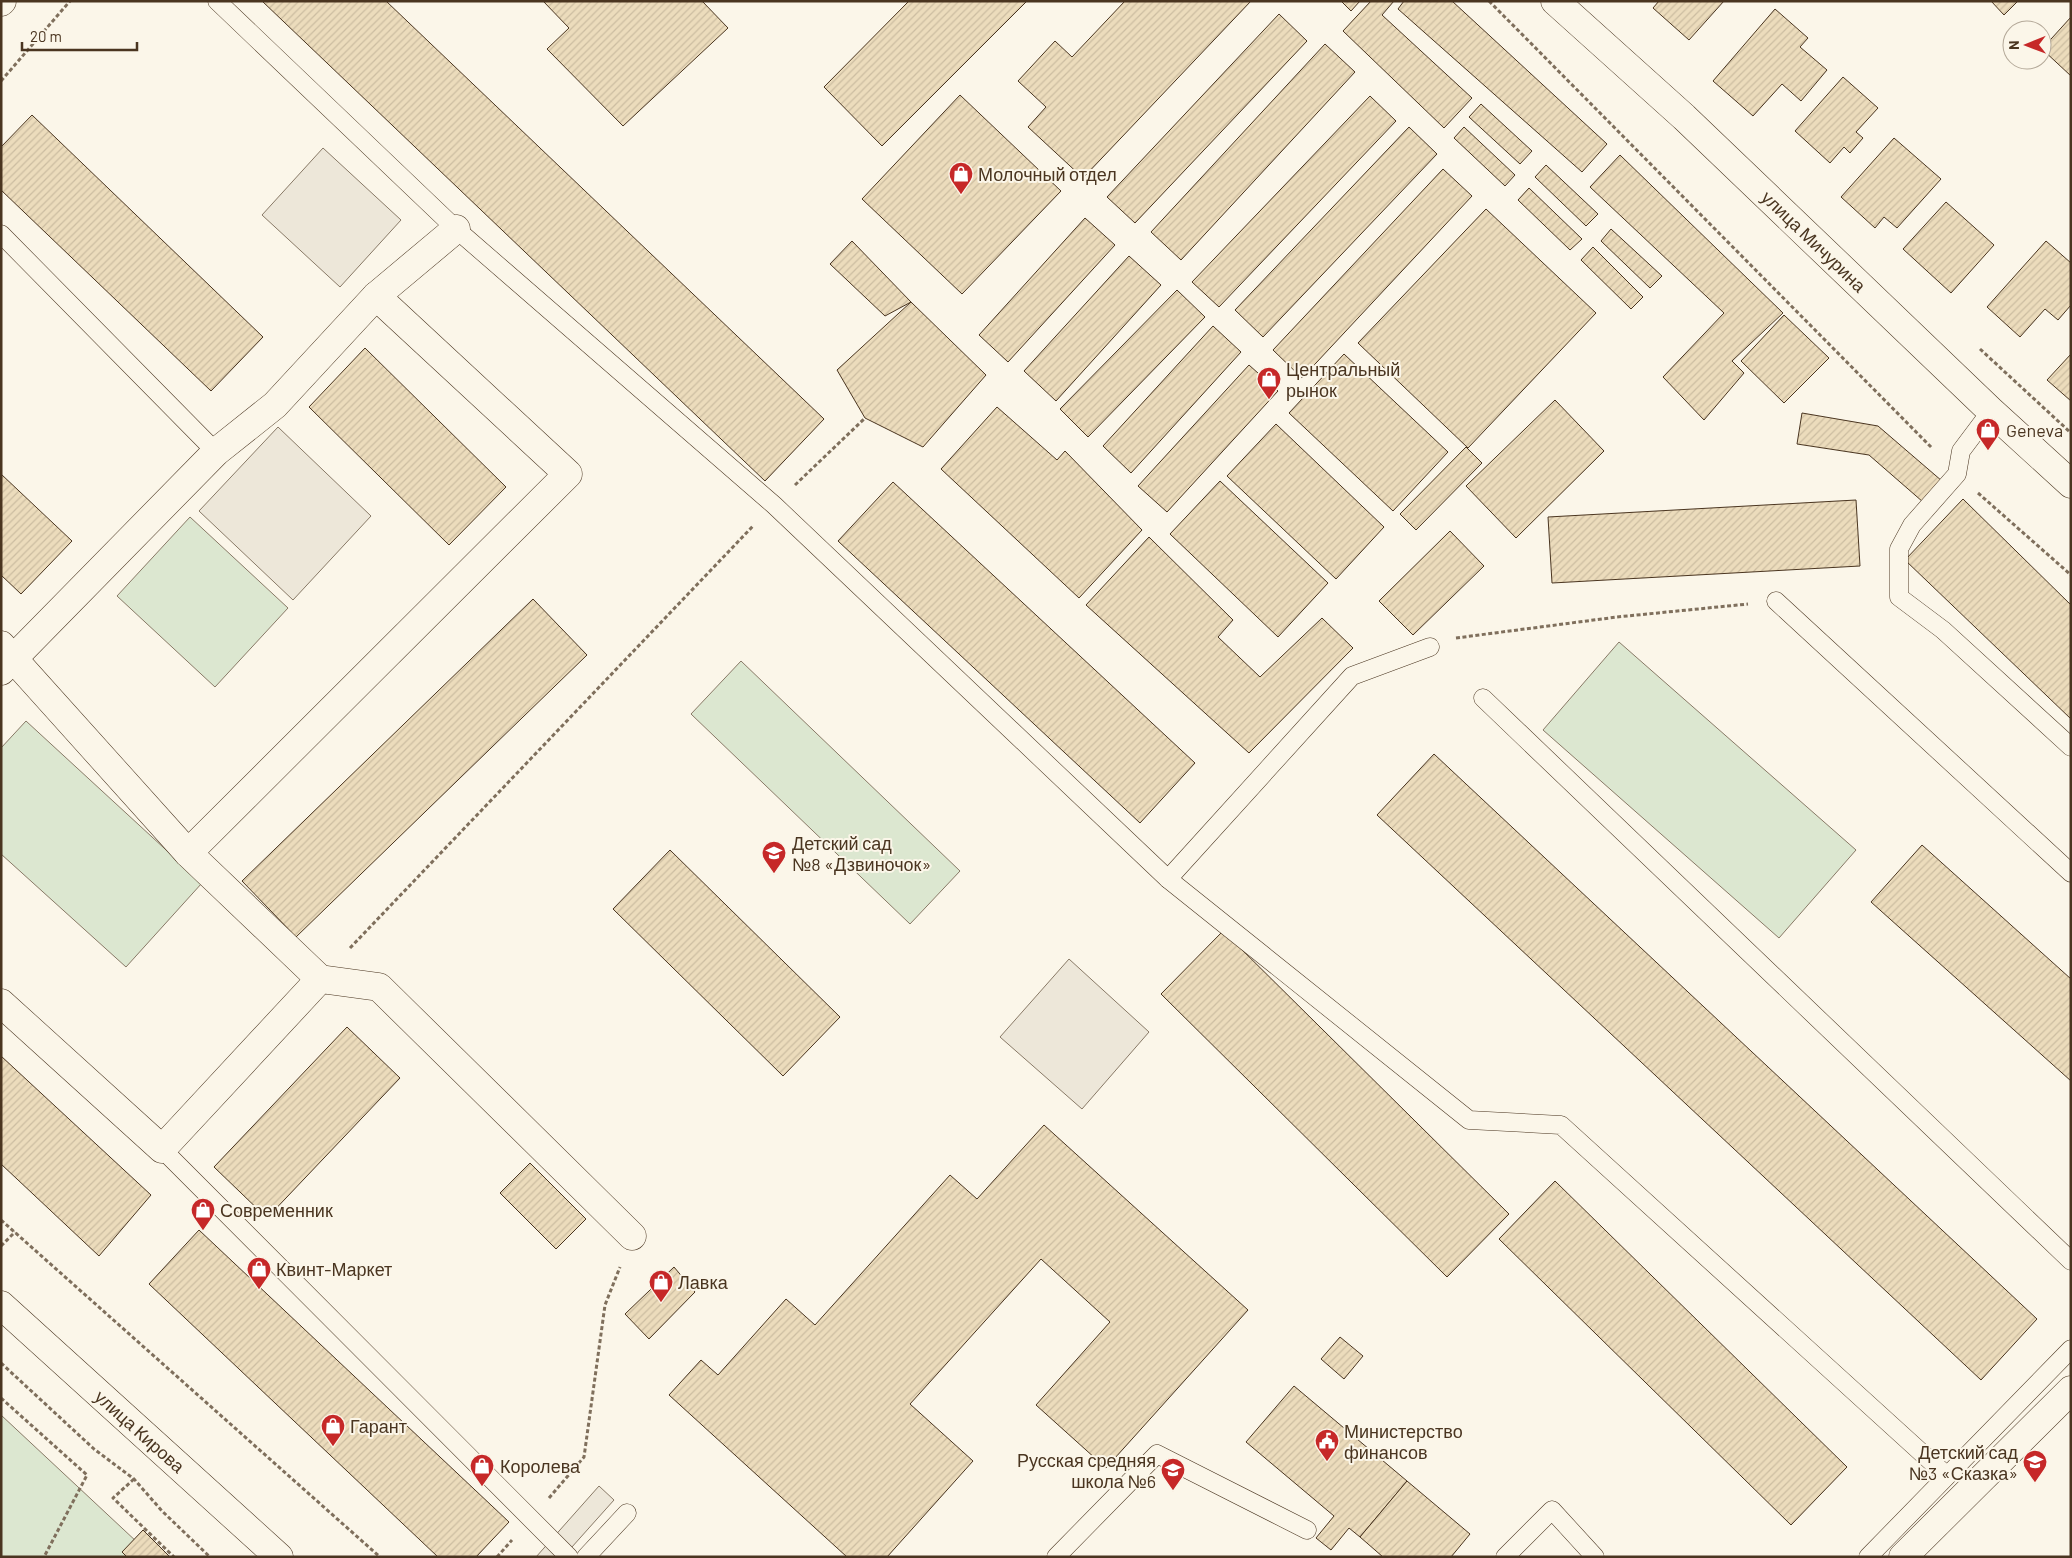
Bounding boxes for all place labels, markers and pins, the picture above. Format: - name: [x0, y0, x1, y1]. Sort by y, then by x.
- shop icon: Молочный отдел: [948, 161, 974, 195]
- place label: Молочный отдел: [978, 163, 1117, 185]
- place label: Центральный рынок: [1286, 358, 1400, 401]
- shop icon: Центральный рынок: [1256, 366, 1282, 400]
- shop icon: Geneva: [1975, 417, 2001, 451]
- place label: Geneva: [2006, 419, 2063, 441]
- place label: Детский сад №8 «Дзвиночок»: [792, 832, 931, 875]
- school or university icon: Детский сад №8 «Дзвиночок»: [761, 840, 787, 874]
- shop icon: Современник: [190, 1197, 216, 1231]
- place label: Современник: [220, 1199, 333, 1221]
- shop icon: Квинт-Маркет: [246, 1256, 272, 1290]
- place label: Квинт-Маркет: [276, 1258, 392, 1280]
- shop icon: Лавка: [648, 1269, 674, 1303]
- place label: Лавка: [678, 1271, 729, 1293]
- shop icon: Гарант: [320, 1413, 346, 1447]
- place label: Гарант: [350, 1415, 407, 1437]
- place label: Министерство финансов: [1344, 1420, 1463, 1463]
- public building icon: Министерство финансов: [1314, 1428, 1340, 1462]
- place label: Детский сад №3 «Сказка»: [1909, 1441, 2018, 1484]
- place label: Русская средняя школа №6: [1017, 1449, 1156, 1492]
- school or university icon: Детский сад №3 «Сказка»: [2022, 1449, 2048, 1483]
- shop icon: Королева: [469, 1453, 495, 1487]
- place label: Королева: [500, 1455, 581, 1477]
- school or university icon: Русская средняя школа №6: [1160, 1457, 1186, 1491]

